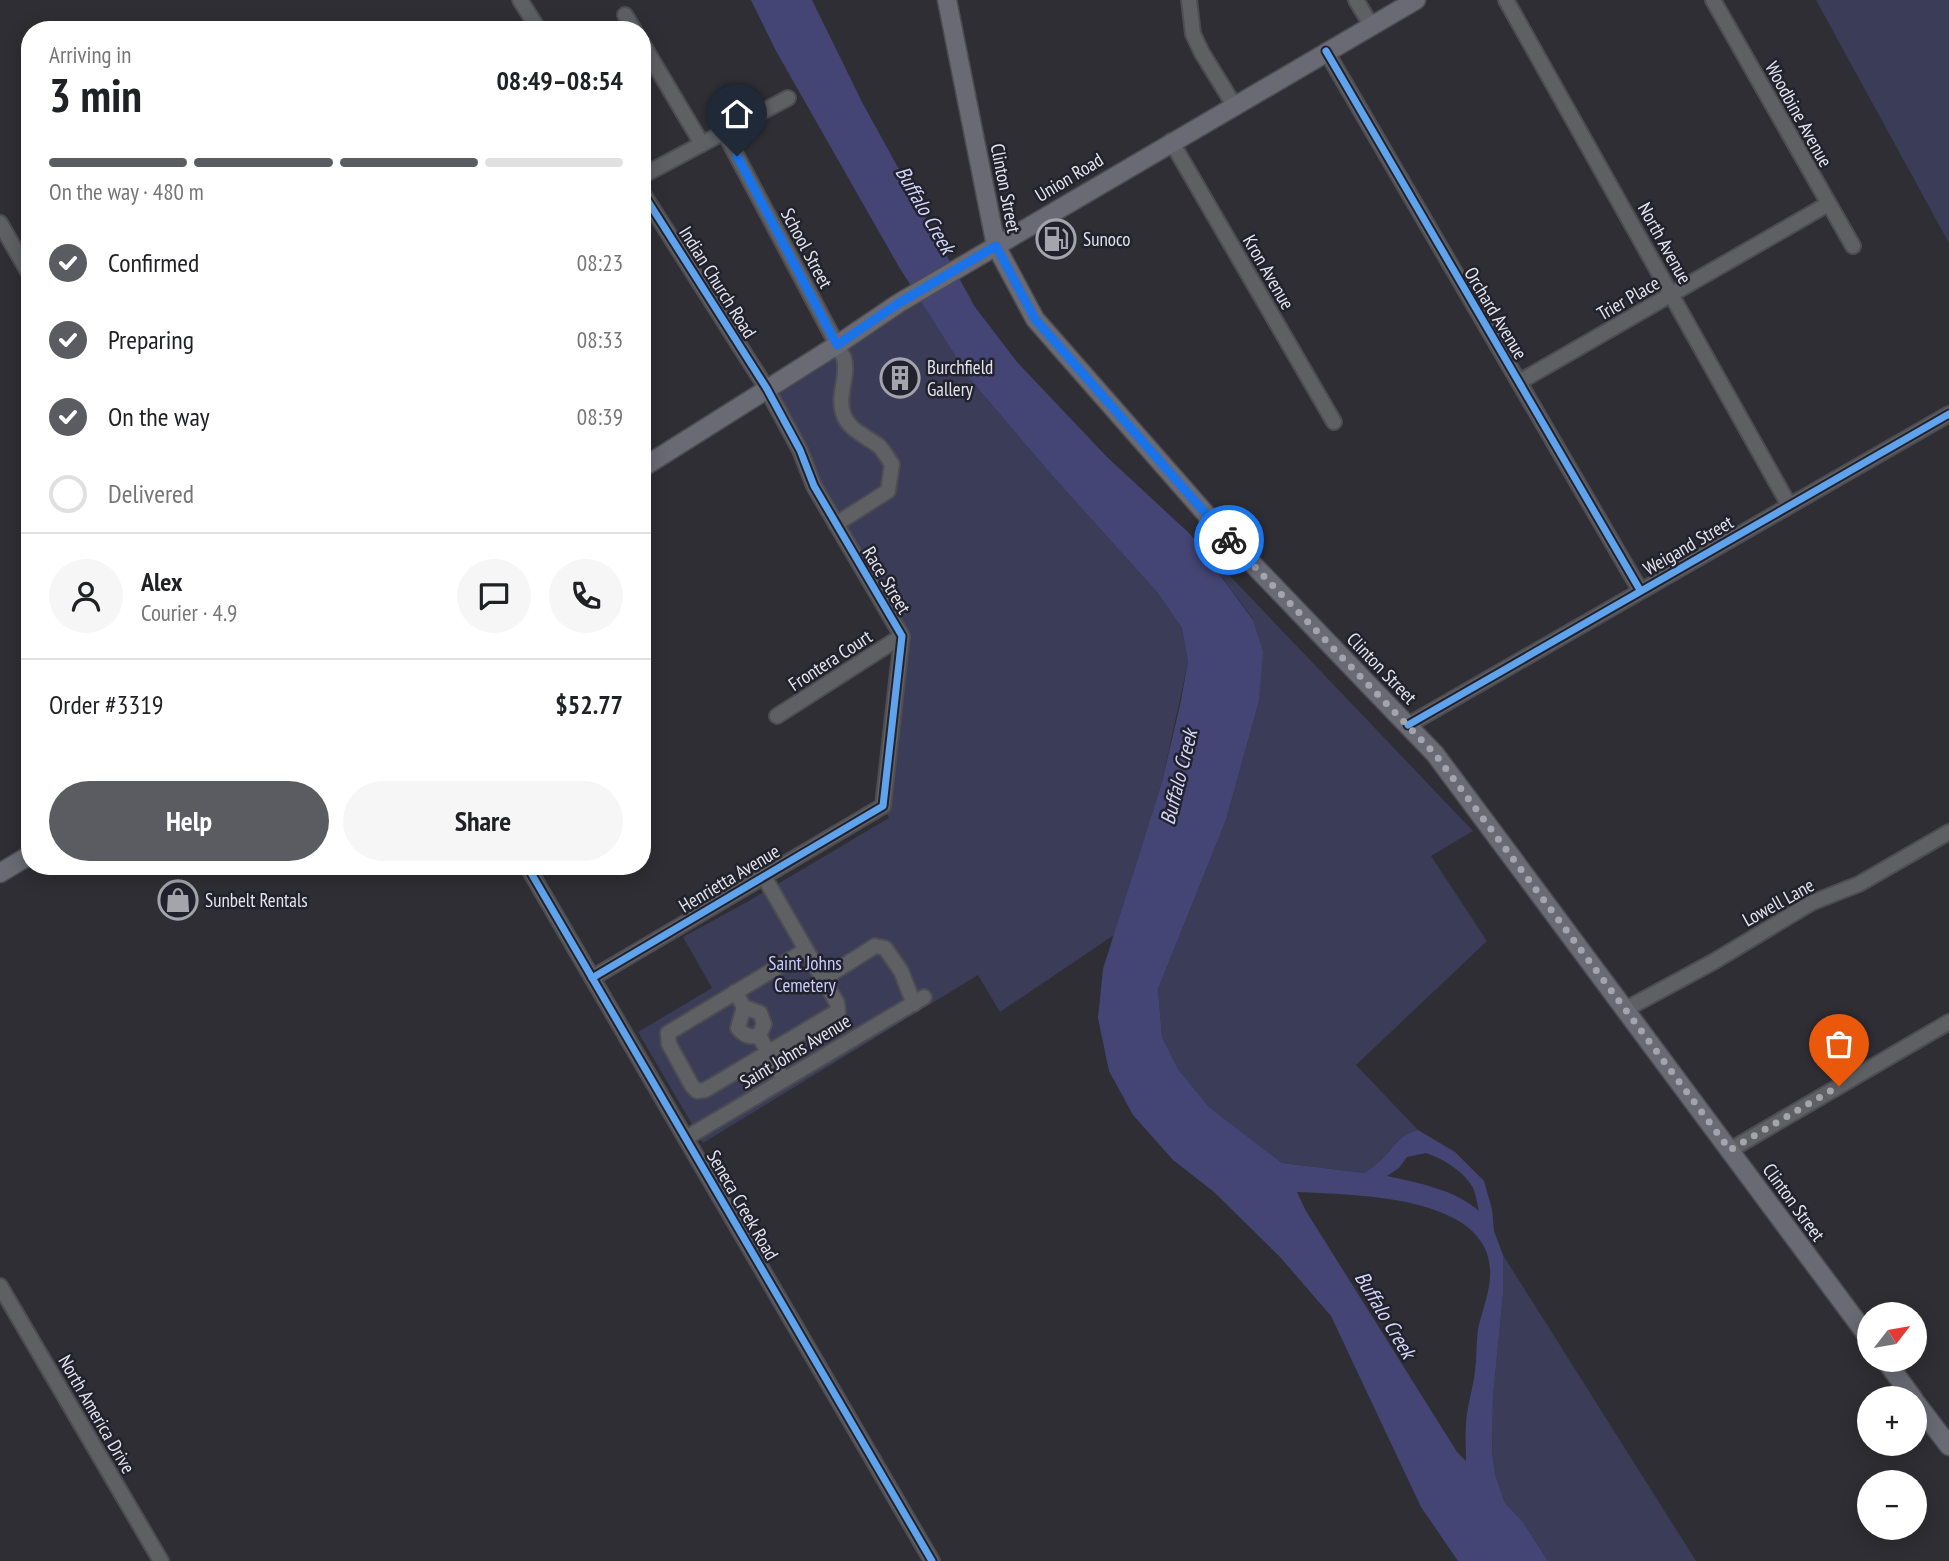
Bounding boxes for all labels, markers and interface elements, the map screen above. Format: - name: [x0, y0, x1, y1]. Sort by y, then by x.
- text: Arriving in: [49, 40, 131, 69]
- street label: Woodbine Avenue: [1760, 57, 1838, 171]
- text: 08:49–08:54: [496, 64, 623, 97]
- text: 3 min: [49, 65, 142, 125]
- pin: [707, 84, 767, 156]
- icon: home: [718, 95, 756, 133]
- street label: Clinton Street: [986, 141, 1027, 236]
- street label: Union Road: [1031, 147, 1107, 207]
- water label: Buffalo Creek: [889, 161, 963, 261]
- text: On the way · 480 m: [49, 177, 204, 206]
- street label: North Avenue: [1633, 198, 1697, 288]
- street label: School Street: [776, 204, 838, 293]
- fuel station icon: Sunoco: [1035, 218, 1077, 260]
- street label: Indian Church Road: [674, 222, 762, 342]
- place label: Sunoco: [1083, 227, 1131, 251]
- street label: Kron Avenue: [1238, 230, 1300, 314]
- icon: check: [49, 244, 87, 282]
- text: Confirmed: [108, 246, 199, 279]
- text: 08:23: [577, 248, 623, 277]
- street label: Orchard Avenue: [1459, 263, 1533, 364]
- street label: Trier Place: [1592, 270, 1664, 325]
- icon: check: [49, 321, 87, 359]
- text: Preparing: [108, 323, 194, 356]
- text: 08:33: [577, 325, 623, 354]
- place label: Burchfield Gallery: [927, 355, 993, 401]
- building icon: Burchfield Gallery: [879, 357, 921, 399]
- icon: check: [49, 398, 87, 436]
- text: On the way: [108, 400, 210, 433]
- text: 08:39: [577, 402, 623, 431]
- text: Delivered: [108, 477, 194, 510]
- courier: [1194, 505, 1264, 575]
- street label: Weigand Street: [1639, 509, 1738, 580]
- icon: bike: [1210, 521, 1248, 559]
- street label: Race Street: [858, 542, 917, 619]
- button: person: [49, 559, 123, 633]
- button: chat: [457, 559, 531, 633]
- button: phone: [549, 559, 623, 633]
- text: Alex: [141, 565, 182, 598]
- text: Courier · 4.9: [141, 598, 237, 627]
- street label: Frontera Court: [784, 624, 877, 696]
- street label: Clinton Street: [1342, 627, 1423, 709]
- text: Order #3319: [49, 688, 164, 721]
- text: $52.77: [555, 688, 623, 721]
- water label: Buffalo Creek: [1154, 724, 1204, 827]
- button: Help: [49, 781, 329, 861]
- button: Share: [343, 781, 623, 861]
- street label: Henrietta Avenue: [674, 838, 784, 917]
- street label: Lowell Lane: [1738, 872, 1818, 931]
- shop icon: Sunbelt Rentals: [157, 879, 199, 921]
- place label: Sunbelt Rentals: [205, 888, 308, 912]
- park label: Saint Johns Cemetery: [768, 951, 842, 997]
- street label: Saint Johns Avenue: [735, 1008, 855, 1093]
- pin: [1809, 1014, 1869, 1086]
- icon: bag: [1820, 1025, 1858, 1063]
- street label: Seneca Creek Road: [702, 1146, 784, 1264]
- street label: Clinton Street: [1758, 1158, 1831, 1246]
- water label: Buffalo Creek: [1349, 1266, 1423, 1366]
- north arrow: [1857, 1302, 1927, 1372]
- map controls: [1857, 1302, 1927, 1540]
- street label: North America Drive: [53, 1351, 141, 1478]
- button: +: [1857, 1386, 1927, 1456]
- button: −: [1857, 1470, 1927, 1540]

